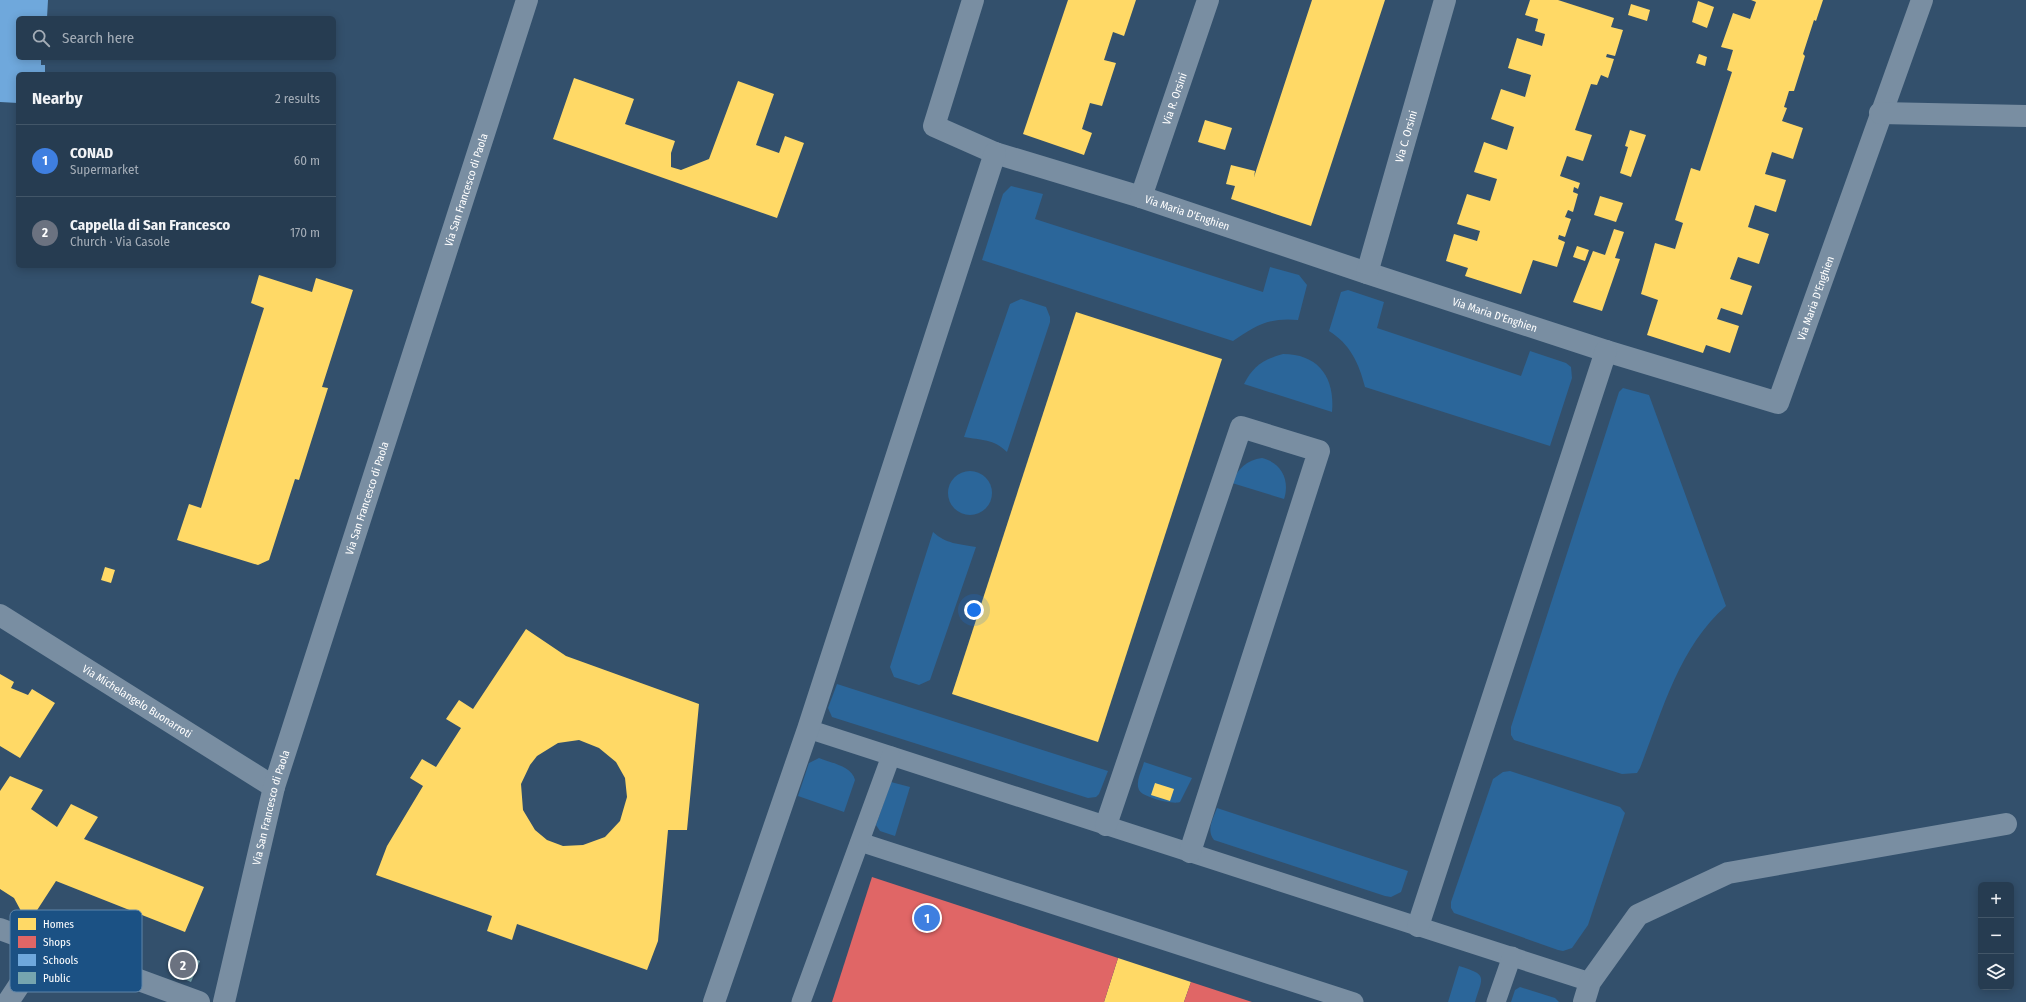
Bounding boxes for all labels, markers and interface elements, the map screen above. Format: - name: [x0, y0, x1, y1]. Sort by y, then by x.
- search box: [16, 16, 336, 60]
- icon: search: [30, 27, 52, 49]
- text: Search here: [62, 29, 134, 47]
- street label: Via R. Orsini: [1160, 71, 1189, 126]
- text: Nearby: [32, 88, 83, 109]
- text: 2 results: [275, 91, 320, 106]
- street label: Via C. Orsini: [1392, 109, 1420, 164]
- street label: Via San Francesco di Paola: [442, 132, 490, 248]
- text: CONAD: [70, 144, 113, 162]
- text: 1: [42, 153, 48, 168]
- text: 60 m: [294, 153, 320, 168]
- text: Supermarket: [70, 162, 139, 177]
- street label: Via Maria D'Enghien: [1143, 192, 1231, 233]
- text: Cappella di San Francesco: [70, 216, 230, 234]
- text: 2: [42, 225, 48, 240]
- text: 170 m: [290, 225, 320, 240]
- text: Church · Via Casole: [70, 234, 170, 249]
- street label: Via Maria D'Enghien: [1794, 254, 1837, 342]
- street label: Via Maria D'Enghien: [1451, 295, 1539, 335]
- street label: Via San Francesco di Paola: [343, 440, 391, 557]
- your location: [964, 600, 984, 620]
- street label: Via Michelangelo Buonarroti: [80, 662, 195, 741]
- street label: Via San Francesco di Paola: [250, 748, 292, 866]
- map controls: [1978, 882, 2014, 990]
- button: +: [1978, 882, 2014, 918]
- pin: 1: [914, 903, 940, 933]
- legend: [10, 910, 142, 992]
- text: Homes: [43, 918, 74, 931]
- button: −: [1978, 918, 2014, 954]
- text: Shops: [43, 936, 71, 949]
- pin: 2: [170, 950, 196, 980]
- text: Schools: [43, 954, 78, 967]
- button: layers: [1978, 954, 2014, 990]
- text: Public: [43, 972, 71, 985]

